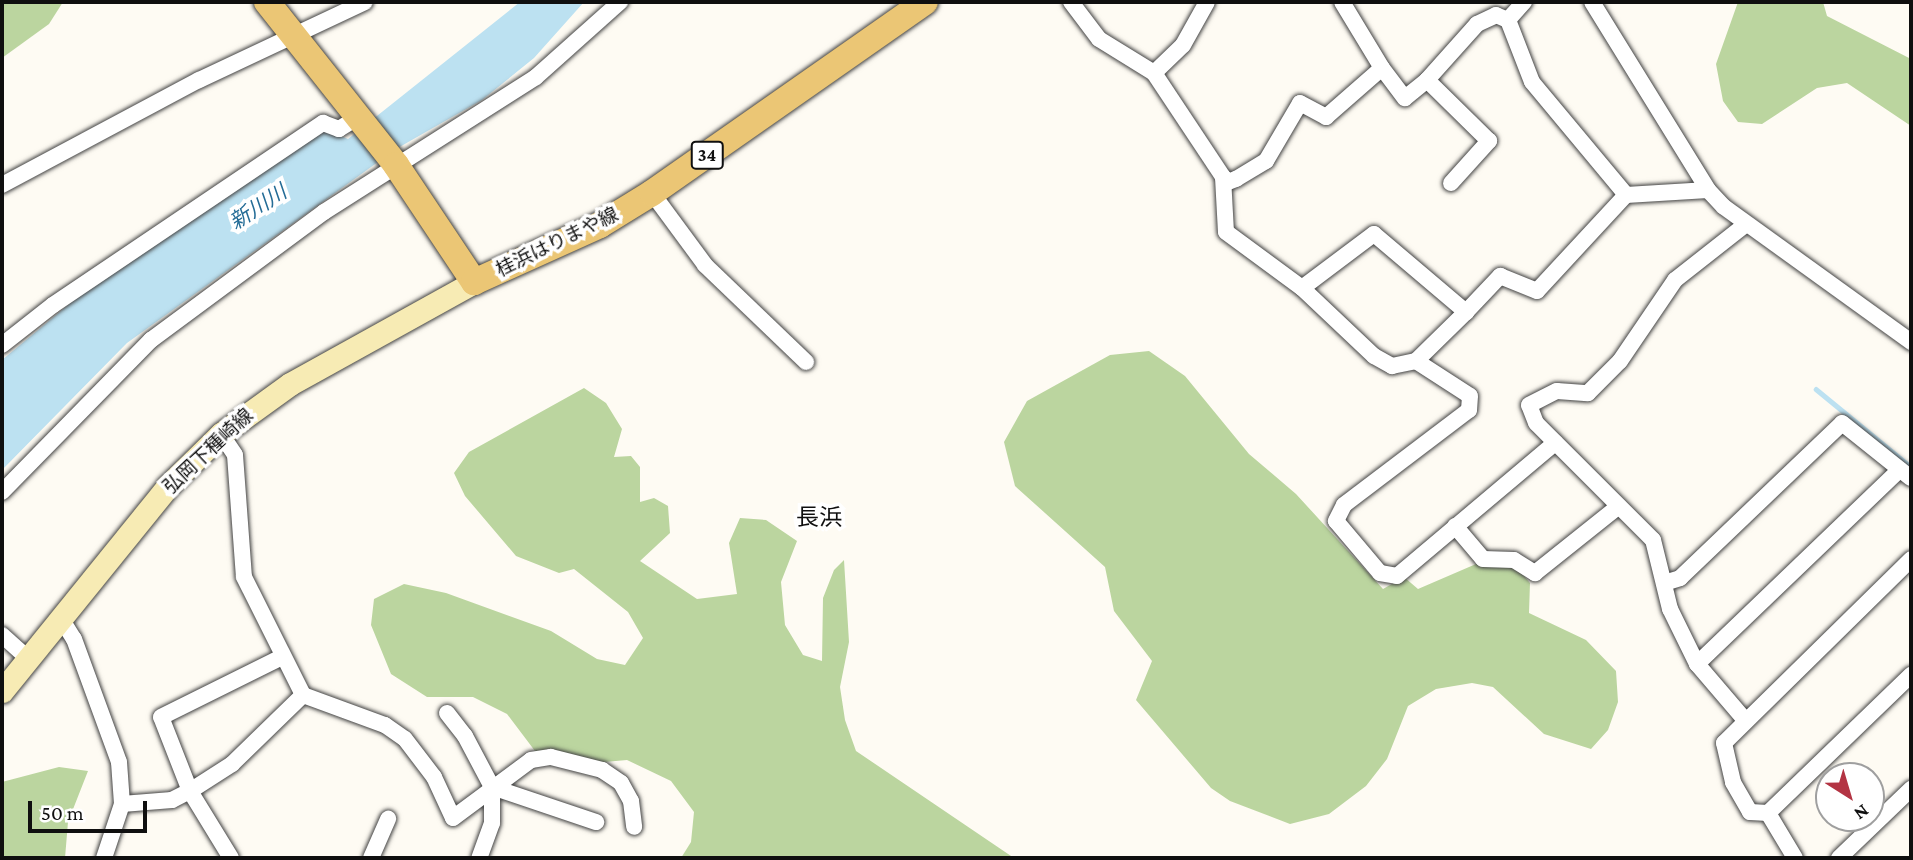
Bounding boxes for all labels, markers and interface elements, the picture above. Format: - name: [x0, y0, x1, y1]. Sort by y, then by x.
- road number: 34: [690, 140, 724, 170]
- water label: 新川川: [225, 179, 291, 235]
- street label: 桂浜はりまや線: [492, 203, 622, 281]
- street label: 弘岡下種崎線: [159, 404, 257, 498]
- district label: 長浜: [796, 503, 842, 531]
- north arrow: [1815, 762, 1885, 832]
- scale bar: [32, 786, 150, 830]
- text: N: [1850, 800, 1873, 825]
- text: 50 m: [41, 801, 84, 825]

